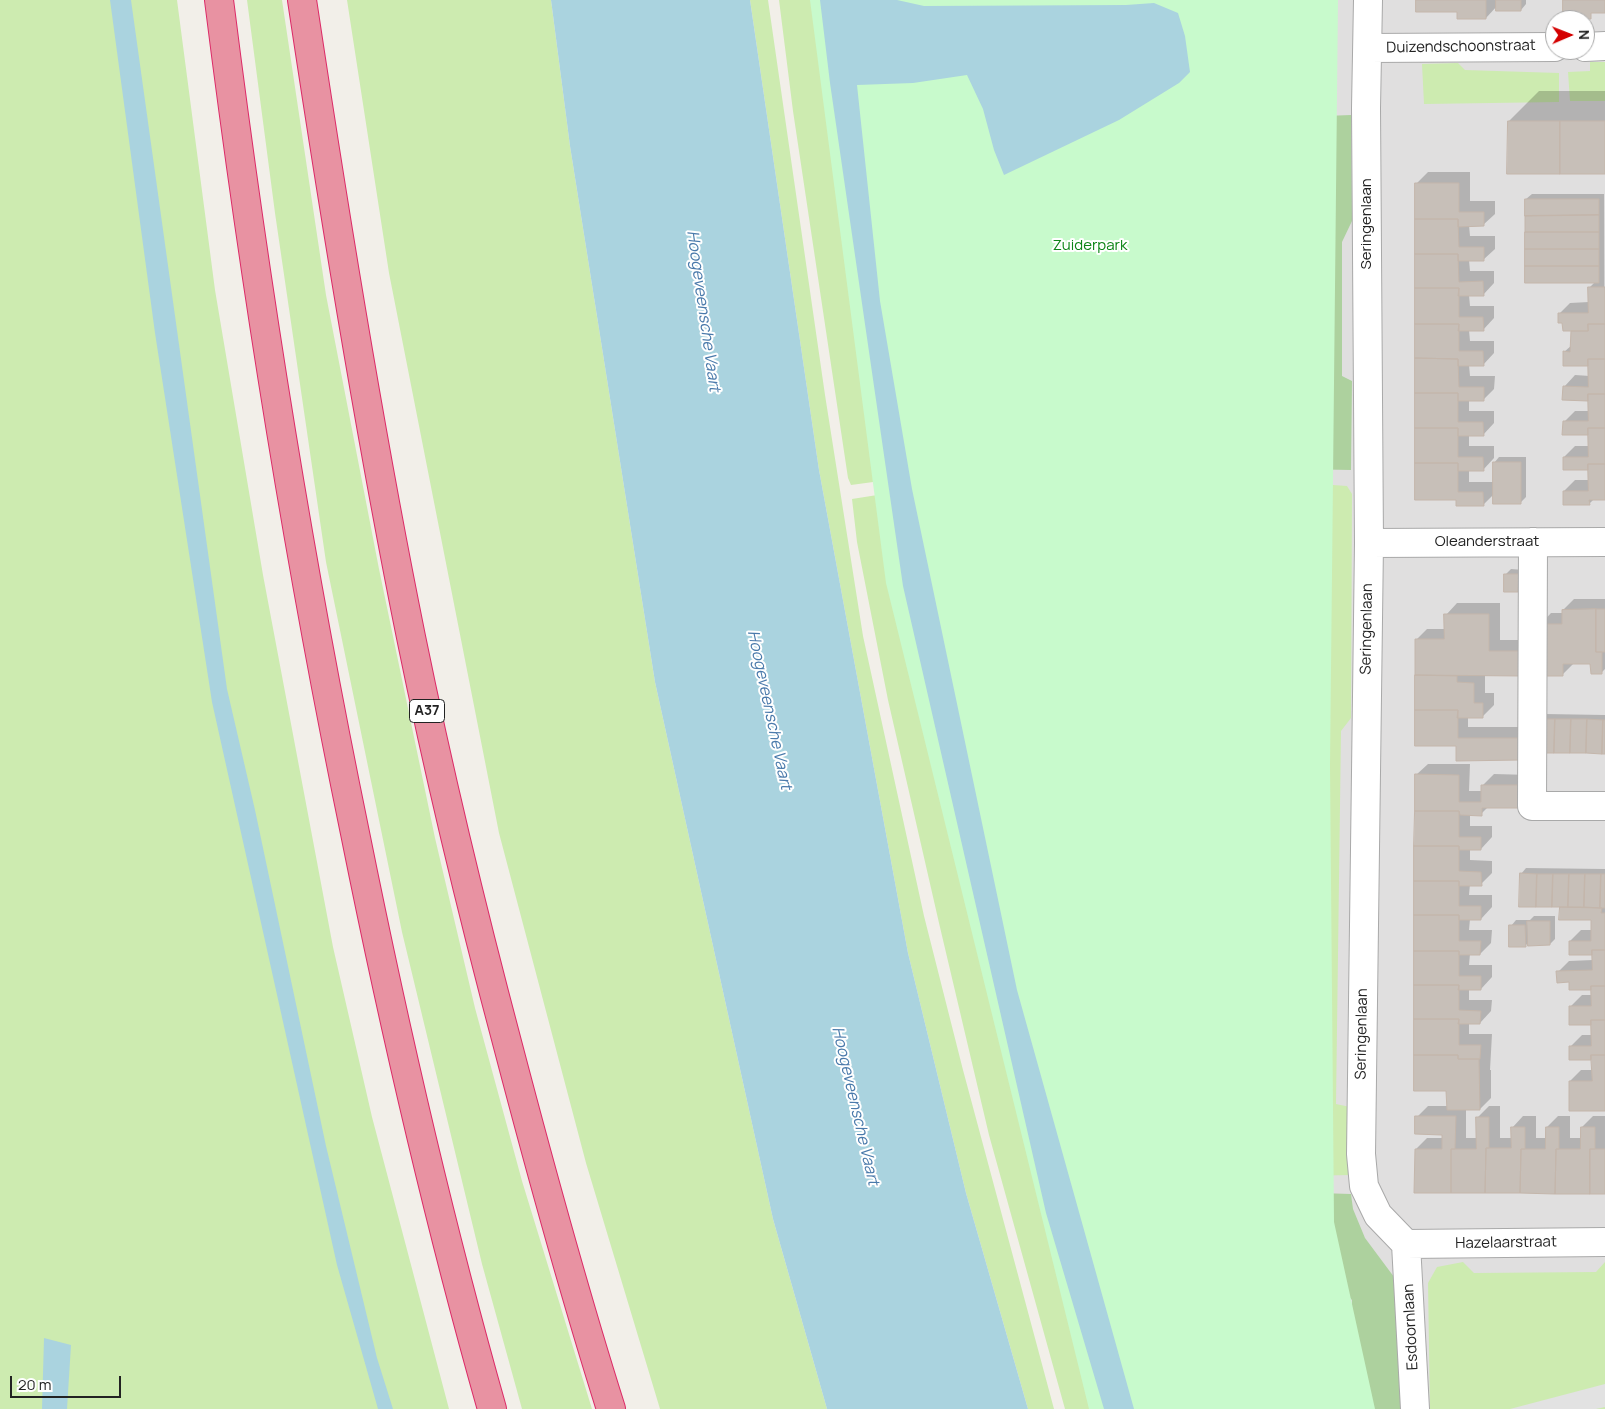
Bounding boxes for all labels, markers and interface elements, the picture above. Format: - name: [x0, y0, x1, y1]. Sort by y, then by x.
- north arrow: [1545, 10, 1595, 60]
- text: N: [1575, 30, 1594, 40]
- street label: Duizendschoonstraat: [1386, 37, 1536, 57]
- street label: Seringenlaan: [1358, 178, 1376, 270]
- water label: Hoogeveensche Vaart: [682, 229, 724, 393]
- park label: Zuiderpark: [1053, 237, 1127, 255]
- street label: Oleanderstraat: [1435, 533, 1539, 551]
- street label: Seringenlaan: [1357, 583, 1377, 675]
- water label: Hoogeveensche Vaart: [743, 629, 795, 791]
- road number: A37: [410, 699, 444, 722]
- street label: Seringenlaan: [1352, 988, 1372, 1080]
- water label: Hoogeveensche Vaart: [827, 1025, 883, 1187]
- street label: Hazelaarstraat: [1455, 1233, 1557, 1253]
- street label: Esdoornlaan: [1400, 1283, 1422, 1371]
- scale bar: [12, 1366, 124, 1398]
- text: 20 m: [18, 1374, 51, 1395]

